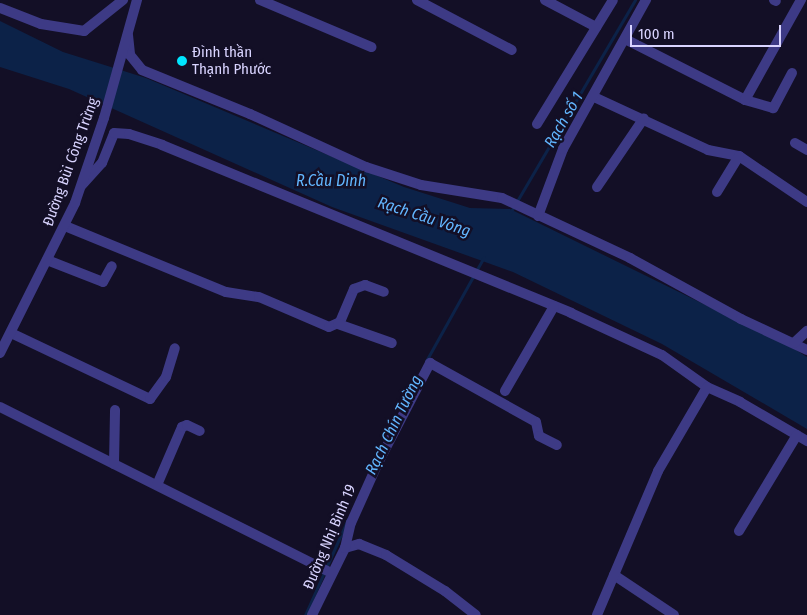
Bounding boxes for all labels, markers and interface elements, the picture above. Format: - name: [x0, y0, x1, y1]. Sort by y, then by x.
- scale bar: [632, 15, 783, 47]
- text: 100 m: [638, 25, 675, 43]
- place label: Đình thần Thạnh Phước: [192, 43, 271, 78]
- marker: Đình thần Thạnh Phước: [176, 55, 188, 67]
- water label: Rạch số 1: [540, 89, 588, 151]
- street label: Đường Bùi Công Trừng: [39, 95, 103, 229]
- water label: R.Cầu Dinh: [296, 171, 366, 191]
- water label: Rạch Cầu Võng: [375, 193, 473, 241]
- water label: Rạch Chín Tường: [362, 372, 426, 478]
- street label: Đường Nhị Bình 19: [300, 482, 360, 592]

